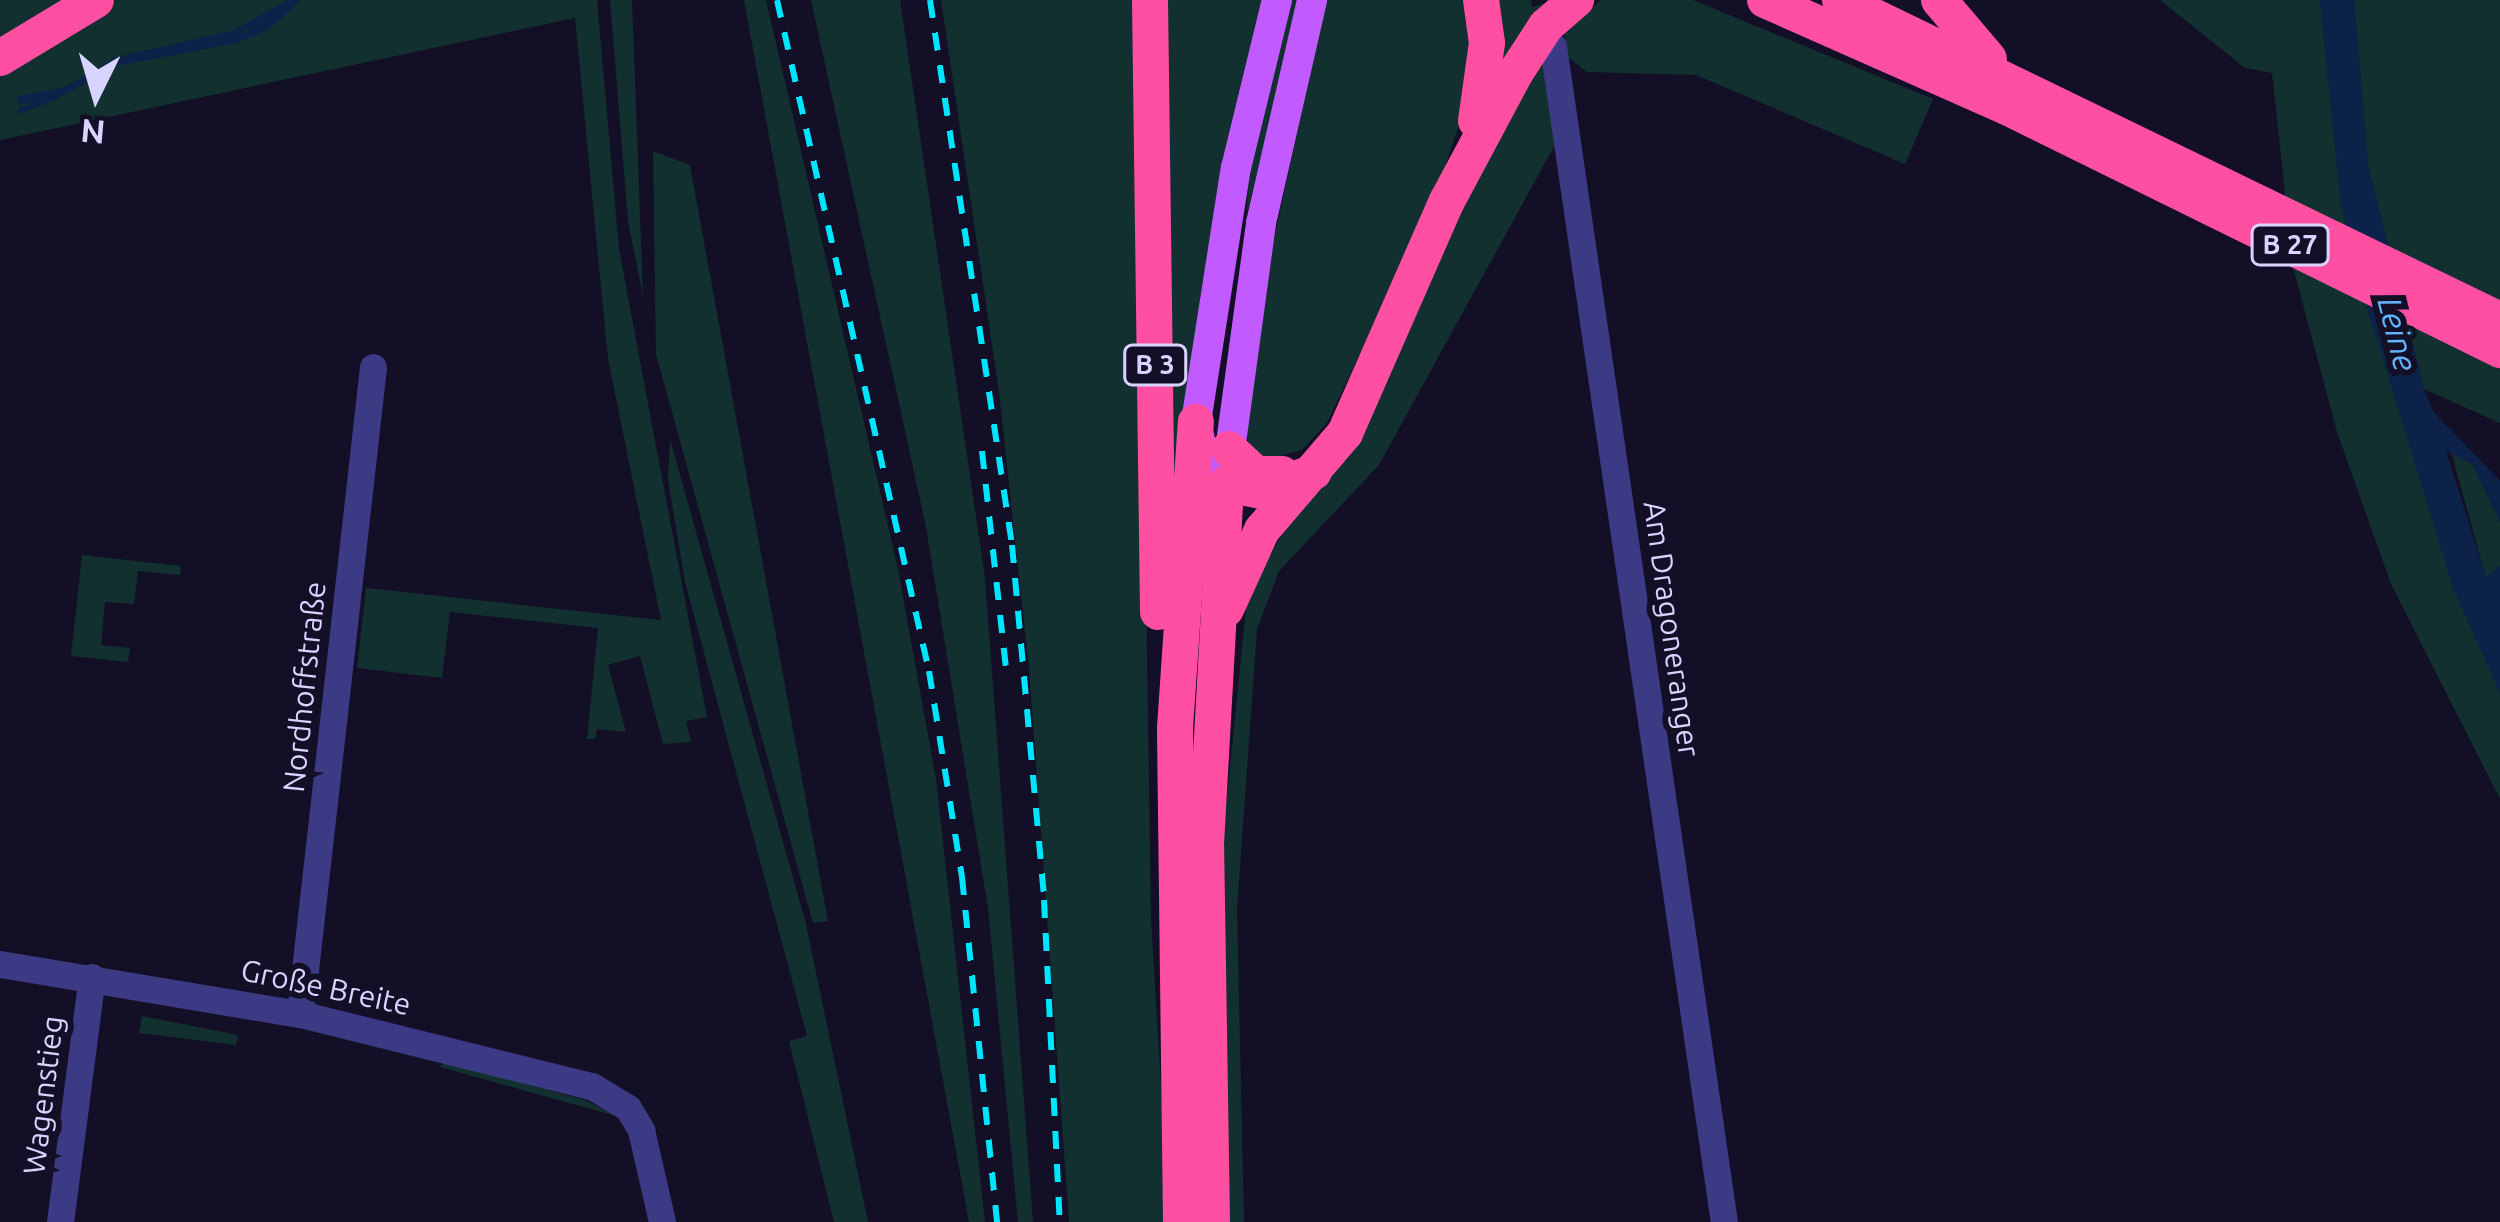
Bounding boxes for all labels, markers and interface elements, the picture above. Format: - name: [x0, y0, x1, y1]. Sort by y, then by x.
- north arrow: [36, 36, 156, 156]
- text: N: [79, 113, 107, 152]
- road number: B 27: [2248, 224, 2332, 266]
- water label: Leine: [2370, 293, 2426, 375]
- road number: B 3: [1122, 344, 1188, 386]
- street label: Am Dragoneranger: [1636, 499, 1708, 759]
- street label: Nordhoffstraße: [275, 580, 333, 794]
- street label: Große Breite: [238, 951, 414, 1023]
- street label: Wagenstieg: [15, 1014, 71, 1176]

